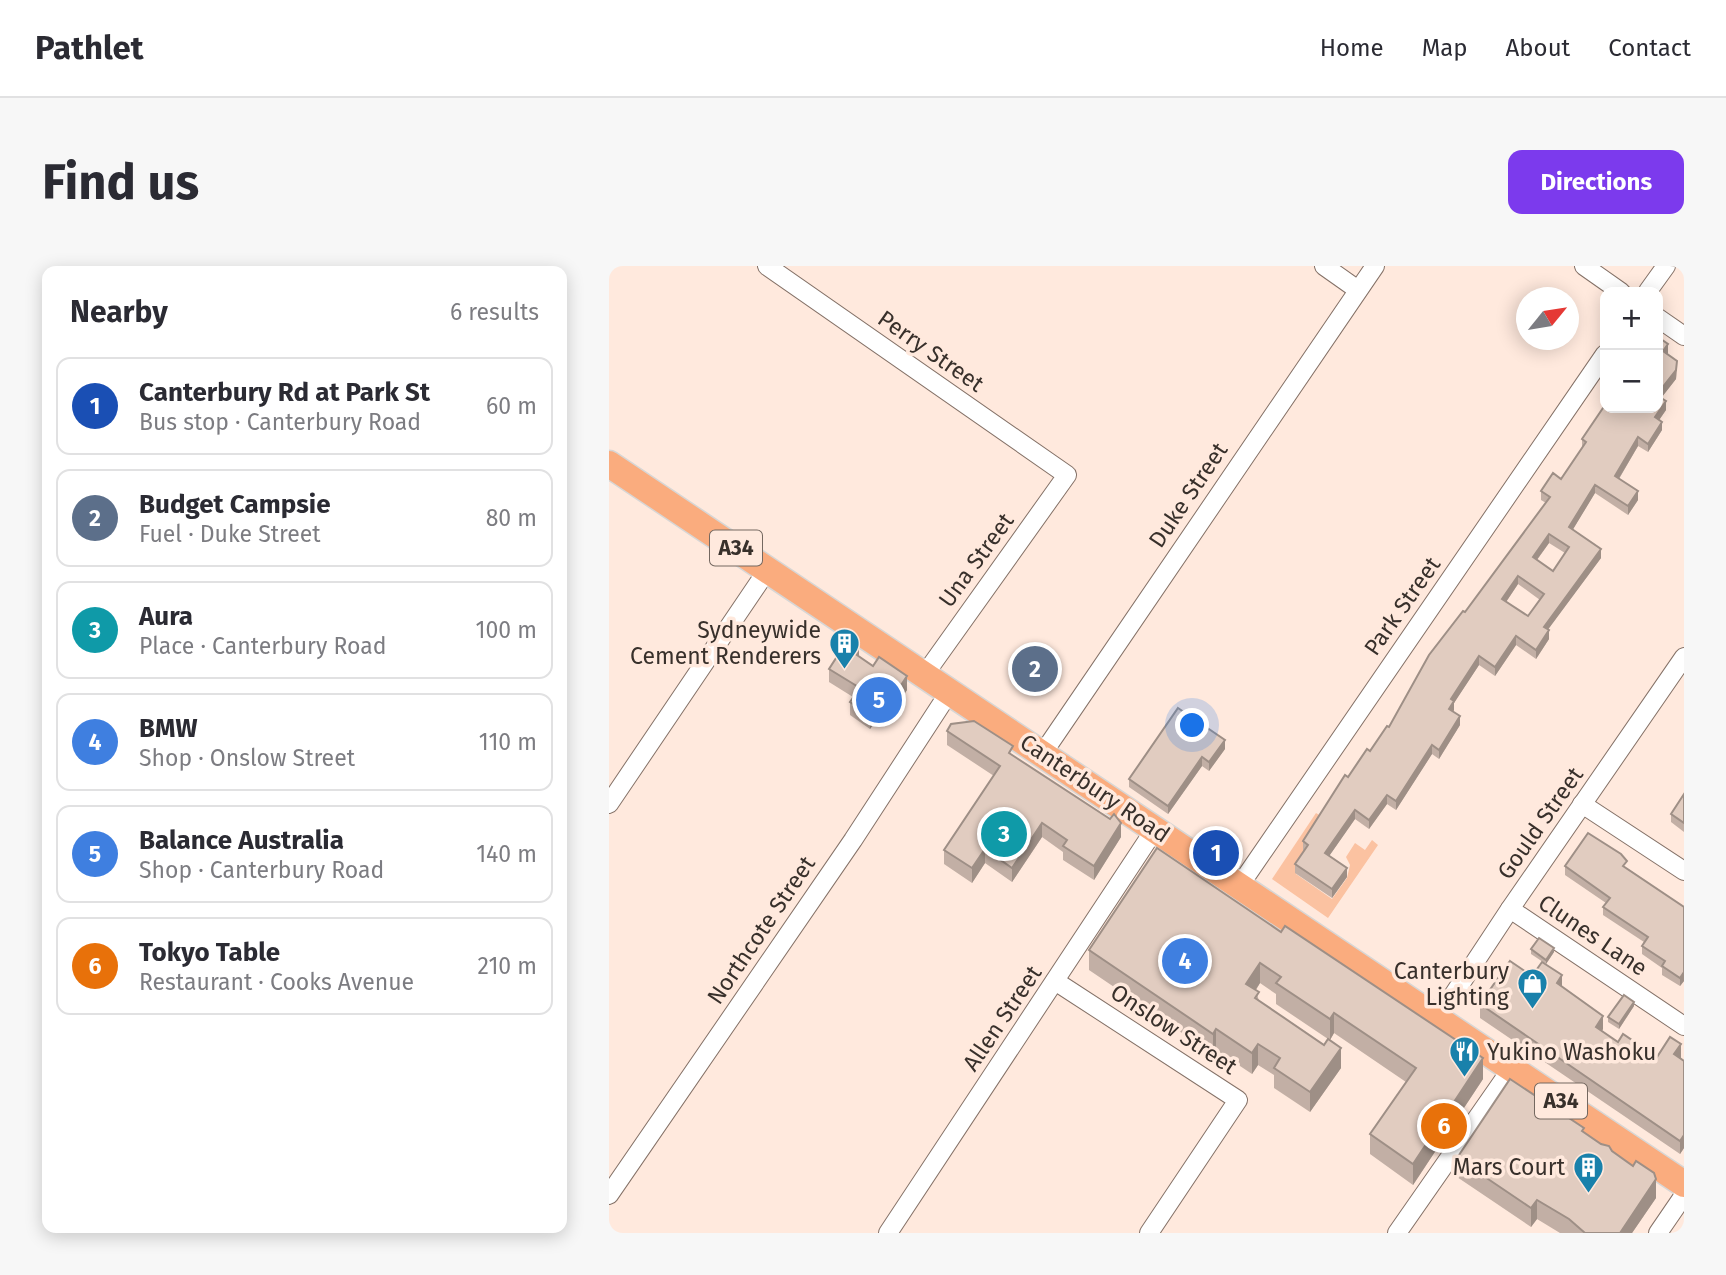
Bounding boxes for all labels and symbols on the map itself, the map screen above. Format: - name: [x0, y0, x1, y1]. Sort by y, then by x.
- north arrow: [1516, 287, 1579, 350]
- street label: Perry Street: [873, 304, 990, 398]
- street label: Duke Street: [1143, 437, 1234, 553]
- street label: Una Street: [932, 507, 1020, 613]
- road number: A34: [710, 530, 762, 566]
- street label: Park Street: [1358, 551, 1446, 661]
- place label: Sydneywide Cement Renderers: [630, 616, 821, 670]
- building icon: Sydneywide Cement Renderers: [827, 626, 861, 670]
- pin: 2: [1012, 643, 1058, 695]
- pin: 5: [856, 674, 902, 726]
- your location: [1175, 708, 1209, 742]
- street label: Canterbury Road: [1015, 728, 1175, 848]
- street label: Gould Street: [1491, 761, 1589, 884]
- pin: 3: [981, 808, 1027, 860]
- pin: 1: [1193, 827, 1239, 879]
- street label: Northcote Street: [701, 850, 821, 1009]
- street label: Clunes Lane: [1533, 888, 1653, 982]
- pin: 4: [1162, 935, 1208, 987]
- place label: Canterbury Lighting: [1394, 957, 1510, 1011]
- street label: Allen Street: [957, 959, 1048, 1076]
- shop icon: Canterbury Lighting: [1515, 967, 1549, 1011]
- street label: Onslow Street: [1105, 978, 1243, 1081]
- restaurant icon: Yukino Washoku: [1447, 1035, 1481, 1079]
- place label: Yukino Washoku: [1487, 1038, 1656, 1066]
- road number: A34: [1535, 1084, 1587, 1118]
- pin: 6: [1421, 1100, 1467, 1152]
- building icon: Mars Court: [1571, 1150, 1605, 1194]
- place label: Mars Court: [1453, 1153, 1566, 1181]

